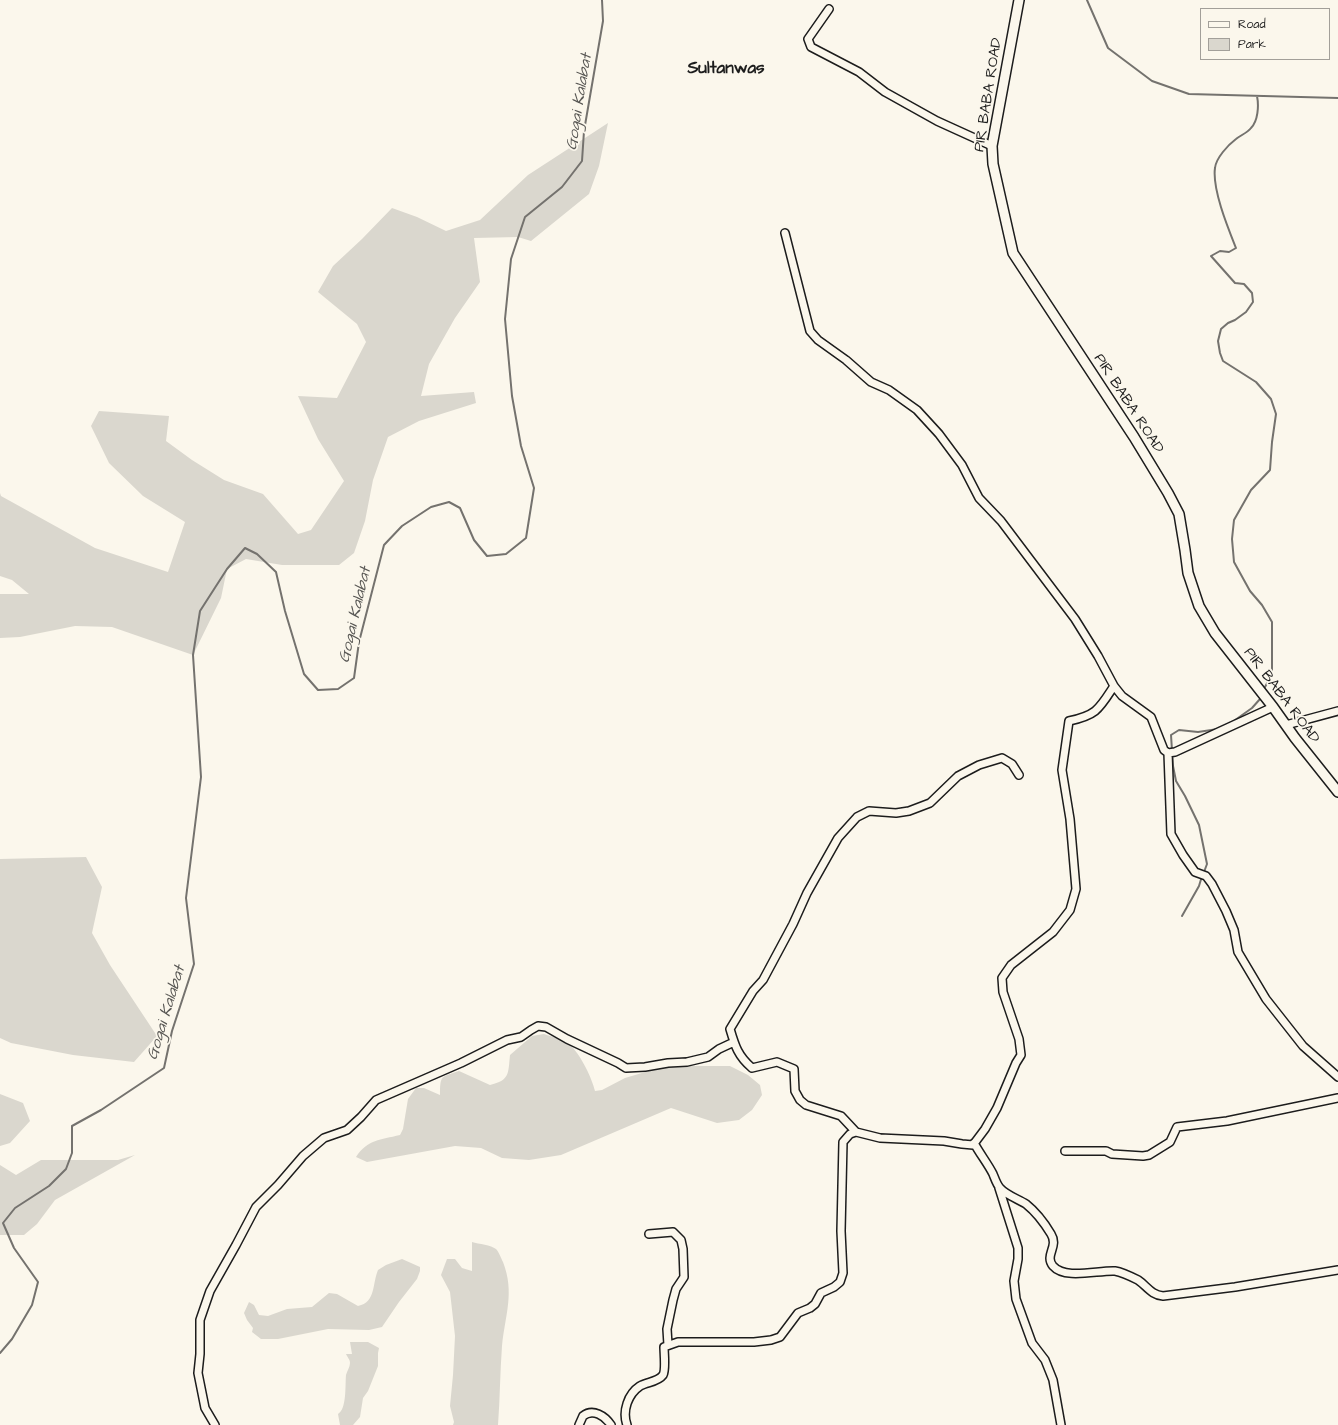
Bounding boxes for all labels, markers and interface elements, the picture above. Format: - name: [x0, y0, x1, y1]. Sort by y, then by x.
- legend: [1200, 8, 1330, 60]
- text: Road: [1238, 16, 1266, 33]
- text: Park: [1238, 36, 1266, 53]
- street label: PIR BABA ROAD: [971, 37, 1007, 153]
- water label: Gogai Kalabat: [563, 52, 597, 152]
- district label: Sultanwas: [687, 59, 765, 79]
- street label: PIR BABA ROAD: [1089, 351, 1167, 457]
- water label: Gogai Kalabat: [336, 565, 376, 665]
- street label: PIR BABA ROAD: [1239, 645, 1323, 747]
- water label: Gogai Kalabat: [144, 964, 190, 1062]

